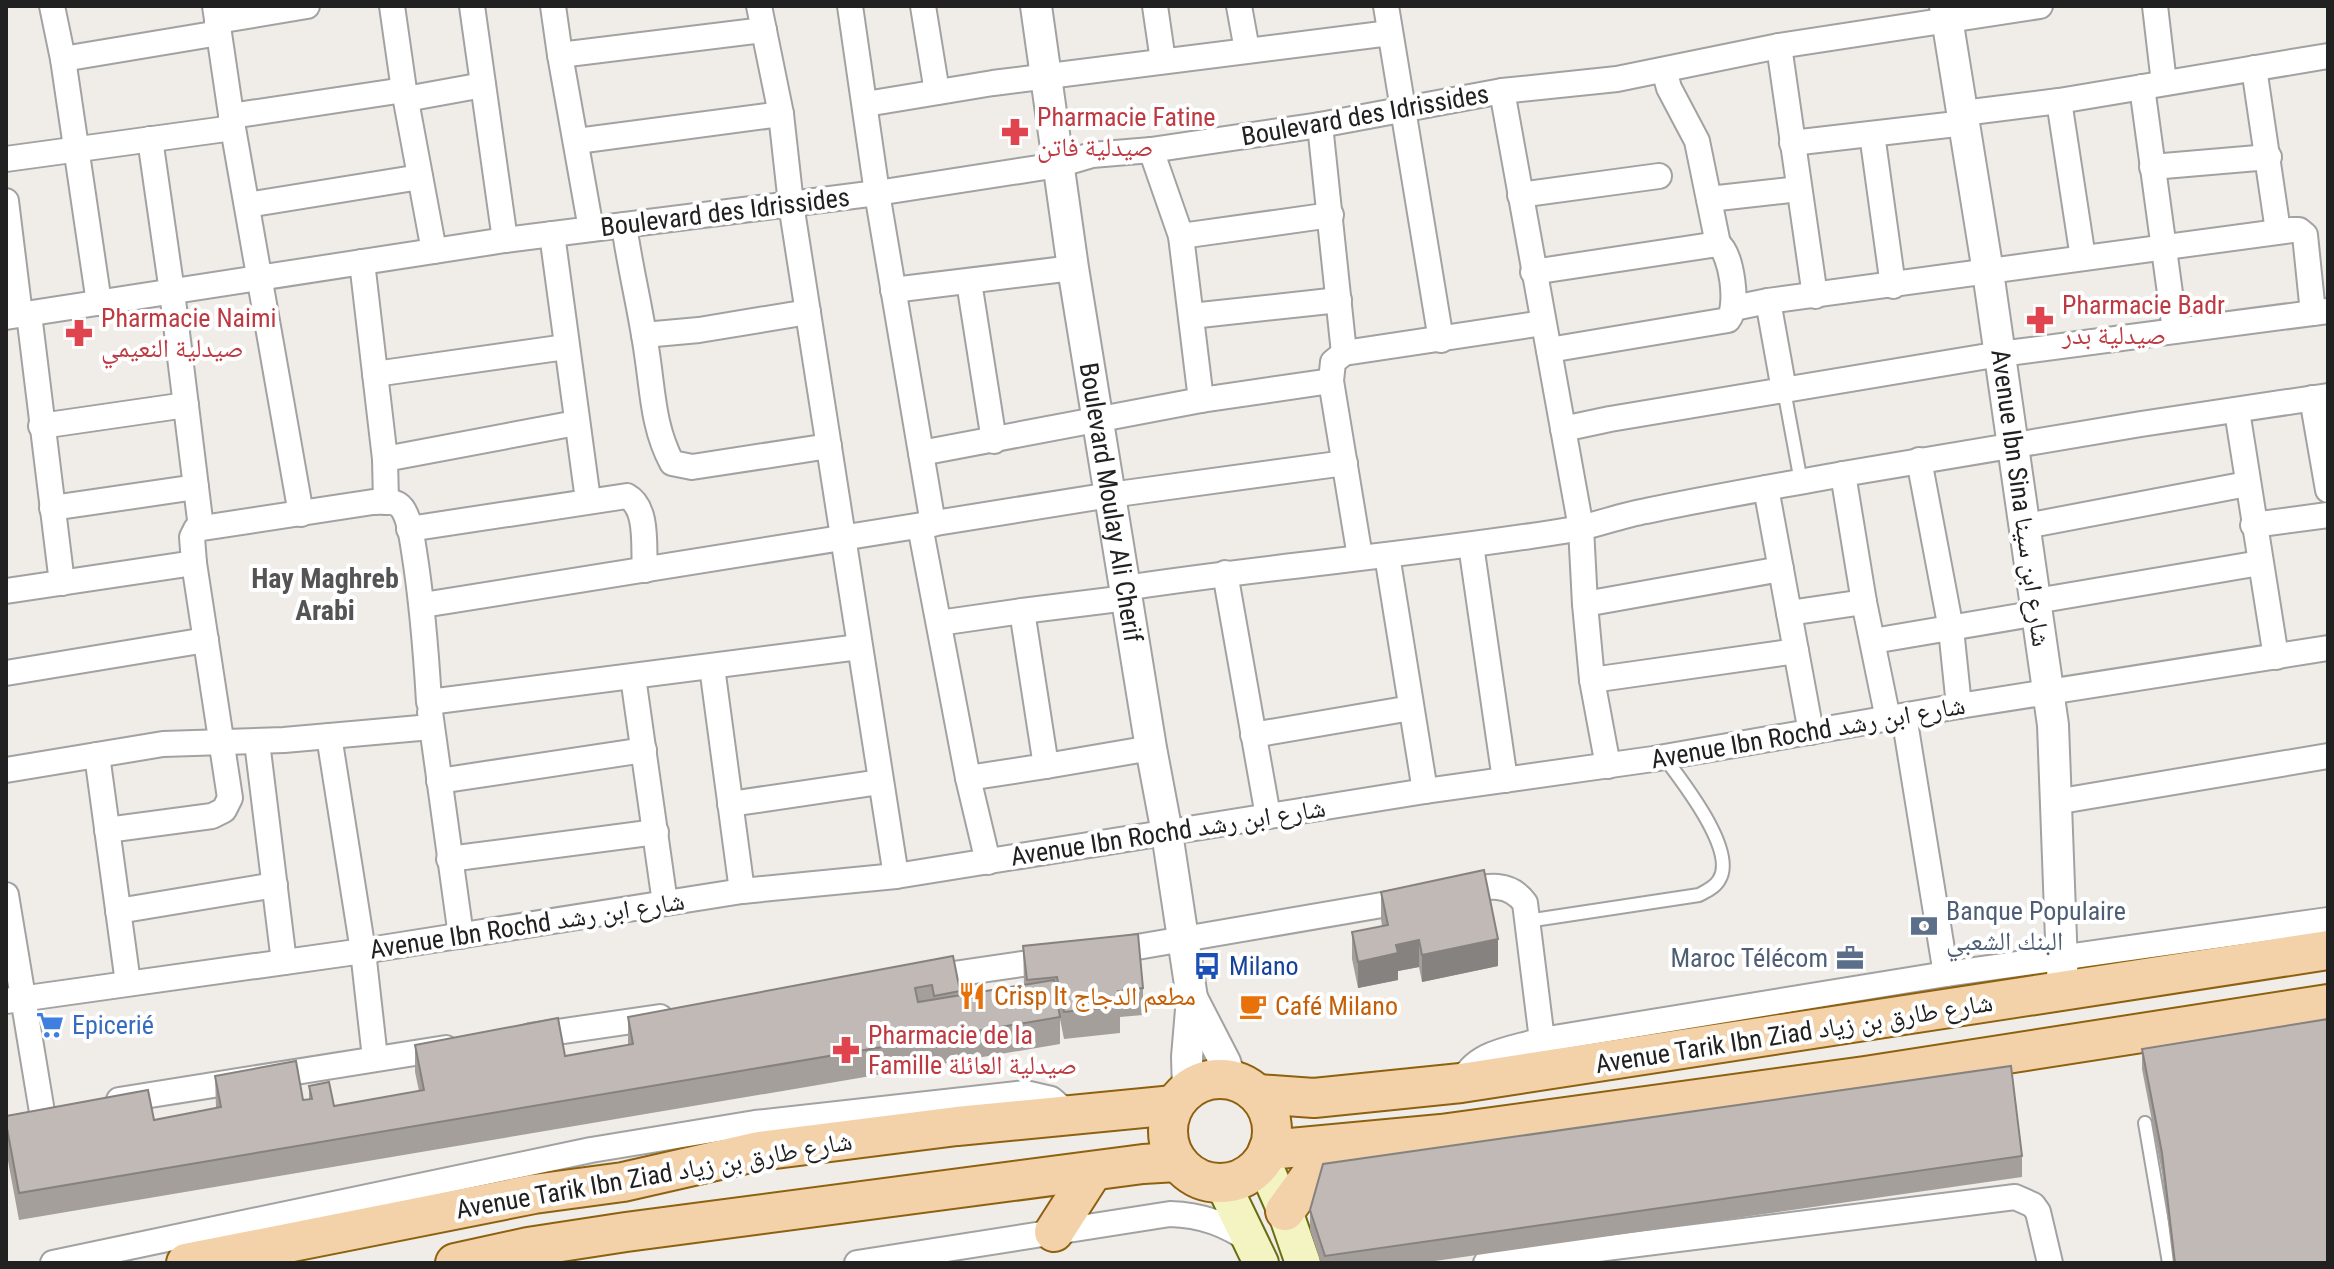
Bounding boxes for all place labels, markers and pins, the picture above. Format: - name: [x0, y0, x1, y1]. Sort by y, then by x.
- place label: Pharmacie Fatine صيدلية فاتن: [1037, 102, 1215, 163]
- pharmacy icon: Pharmacie Fatine صيدلية فاتن: [1000, 117, 1030, 147]
- place label: Pharmacie Badr صيدلية بدر: [2061, 290, 2225, 350]
- place label: Pharmacie Naimi صيدلية النعيمي: [101, 303, 277, 369]
- pharmacy icon: Pharmacie Badr صيدلية بدر: [2025, 305, 2055, 335]
- pharmacy icon: Pharmacie Naimi صيدلية النعيمي: [64, 318, 94, 348]
- place label: Banque Populaire البنك الشعبي: [1946, 896, 2126, 962]
- bank icon: Banque Populaire البنك الشعبي: [1909, 911, 1939, 941]
- place label: Maroc Télécom: [1670, 943, 1828, 973]
- office icon: Maroc Télécom: [1835, 943, 1865, 973]
- bus stop icon: Milano: [1192, 951, 1222, 981]
- place label: Milano: [1229, 951, 1299, 981]
- restaurant icon: Crisp It مطعم الدجاج: [957, 981, 987, 1011]
- place label: Crisp It مطعم الدجاج: [994, 981, 1196, 1013]
- cafe icon: Café Milano: [1238, 991, 1268, 1021]
- place label: Café Milano: [1275, 991, 1398, 1021]
- supermarket icon: Epicerié: [35, 1010, 65, 1040]
- place label: Epicerié: [72, 1010, 154, 1040]
- place label: Pharmacie de la Famille صيدلية العائلة: [868, 1020, 1077, 1080]
- pharmacy icon: Pharmacie de la Famille صيدلية العائلة: [831, 1035, 861, 1065]

